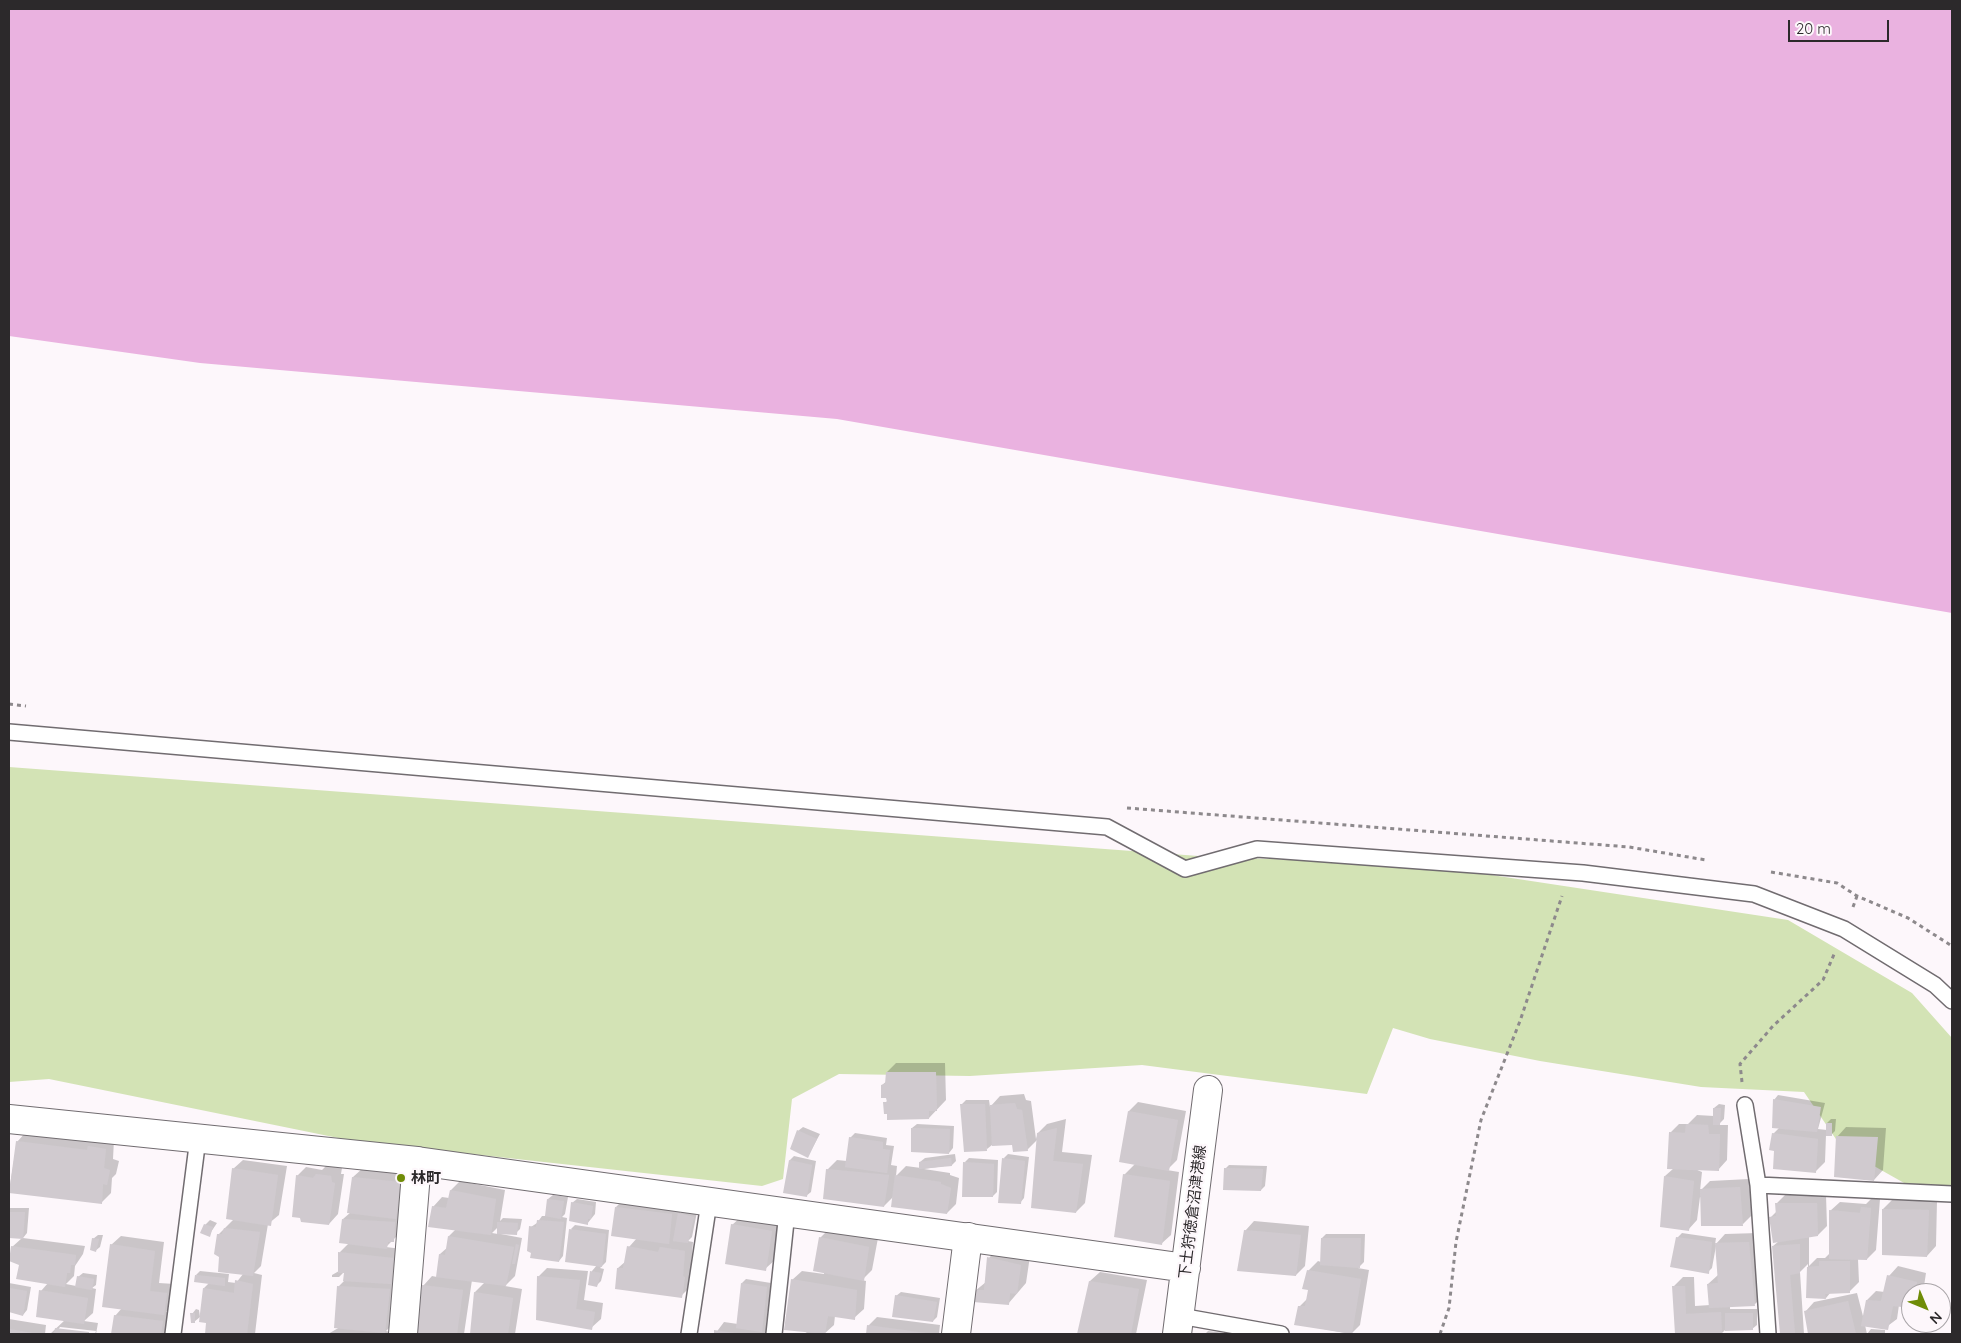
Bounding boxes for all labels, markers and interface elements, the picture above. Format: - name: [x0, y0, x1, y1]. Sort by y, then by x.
- scale bar: [1791, 10, 1892, 42]
- text: 20 m: [1796, 19, 1831, 38]
- street label: 下土狩徳倉沼津港線: [1176, 1144, 1210, 1280]
- place label: 林町: [411, 1169, 441, 1187]
- marker: 林町: [395, 1172, 407, 1184]
- north arrow: [1901, 1283, 1951, 1333]
- text: N: [1926, 1308, 1946, 1328]

